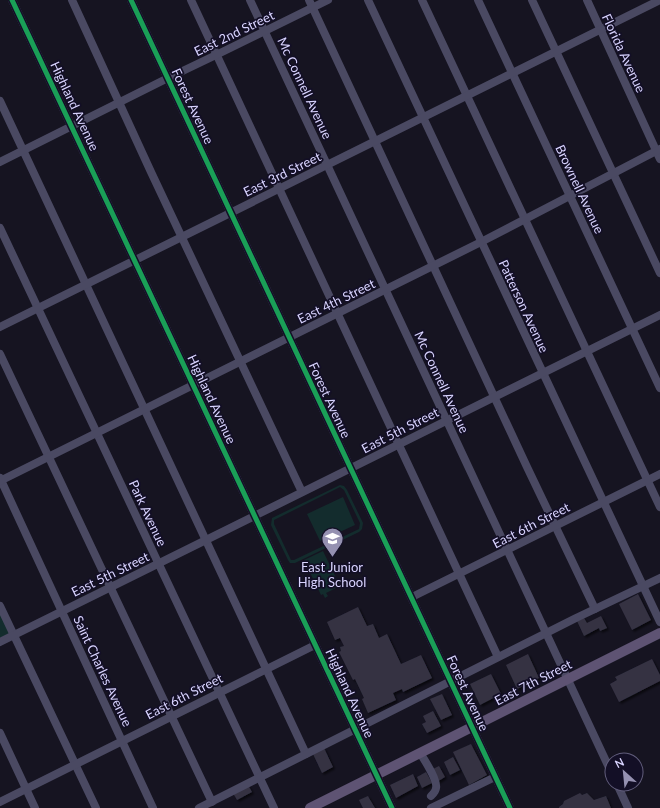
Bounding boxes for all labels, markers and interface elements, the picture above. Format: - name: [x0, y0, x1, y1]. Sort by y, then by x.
- street label: East 2nd Street: [191, 7, 277, 59]
- street label: Florida Avenue: [599, 11, 649, 95]
- street label: Mc Connell Avenue: [274, 34, 336, 142]
- street label: Highland Avenue: [47, 59, 103, 153]
- street label: Forest Avenue: [168, 66, 218, 147]
- street label: Brownell Avenue: [552, 142, 608, 236]
- street label: East 3rd Street: [241, 148, 324, 200]
- street label: Patterson Avenue: [495, 257, 553, 355]
- street label: East 4th Street: [295, 275, 378, 327]
- street label: Mc Connell Avenue: [411, 328, 473, 436]
- street label: Highland Avenue: [184, 352, 240, 446]
- street label: Forest Avenue: [305, 360, 355, 441]
- street label: East 5th Street: [359, 404, 442, 456]
- street label: Park Avenue: [126, 477, 170, 549]
- street label: East 6th Street: [490, 499, 573, 551]
- school or university icon: East Junior High School: [319, 526, 345, 559]
- street label: East 5th Street: [69, 548, 152, 600]
- place label: East Junior High School: [298, 559, 366, 590]
- street label: Saint Charles Avenue: [70, 613, 136, 729]
- street label: Highland Avenue: [322, 646, 378, 740]
- street label: Forest Avenue: [443, 653, 493, 734]
- street label: East 7th Street: [492, 656, 575, 708]
- street label: East 6th Street: [143, 670, 226, 722]
- north arrow: [604, 752, 644, 792]
- text: N: [613, 755, 626, 770]

